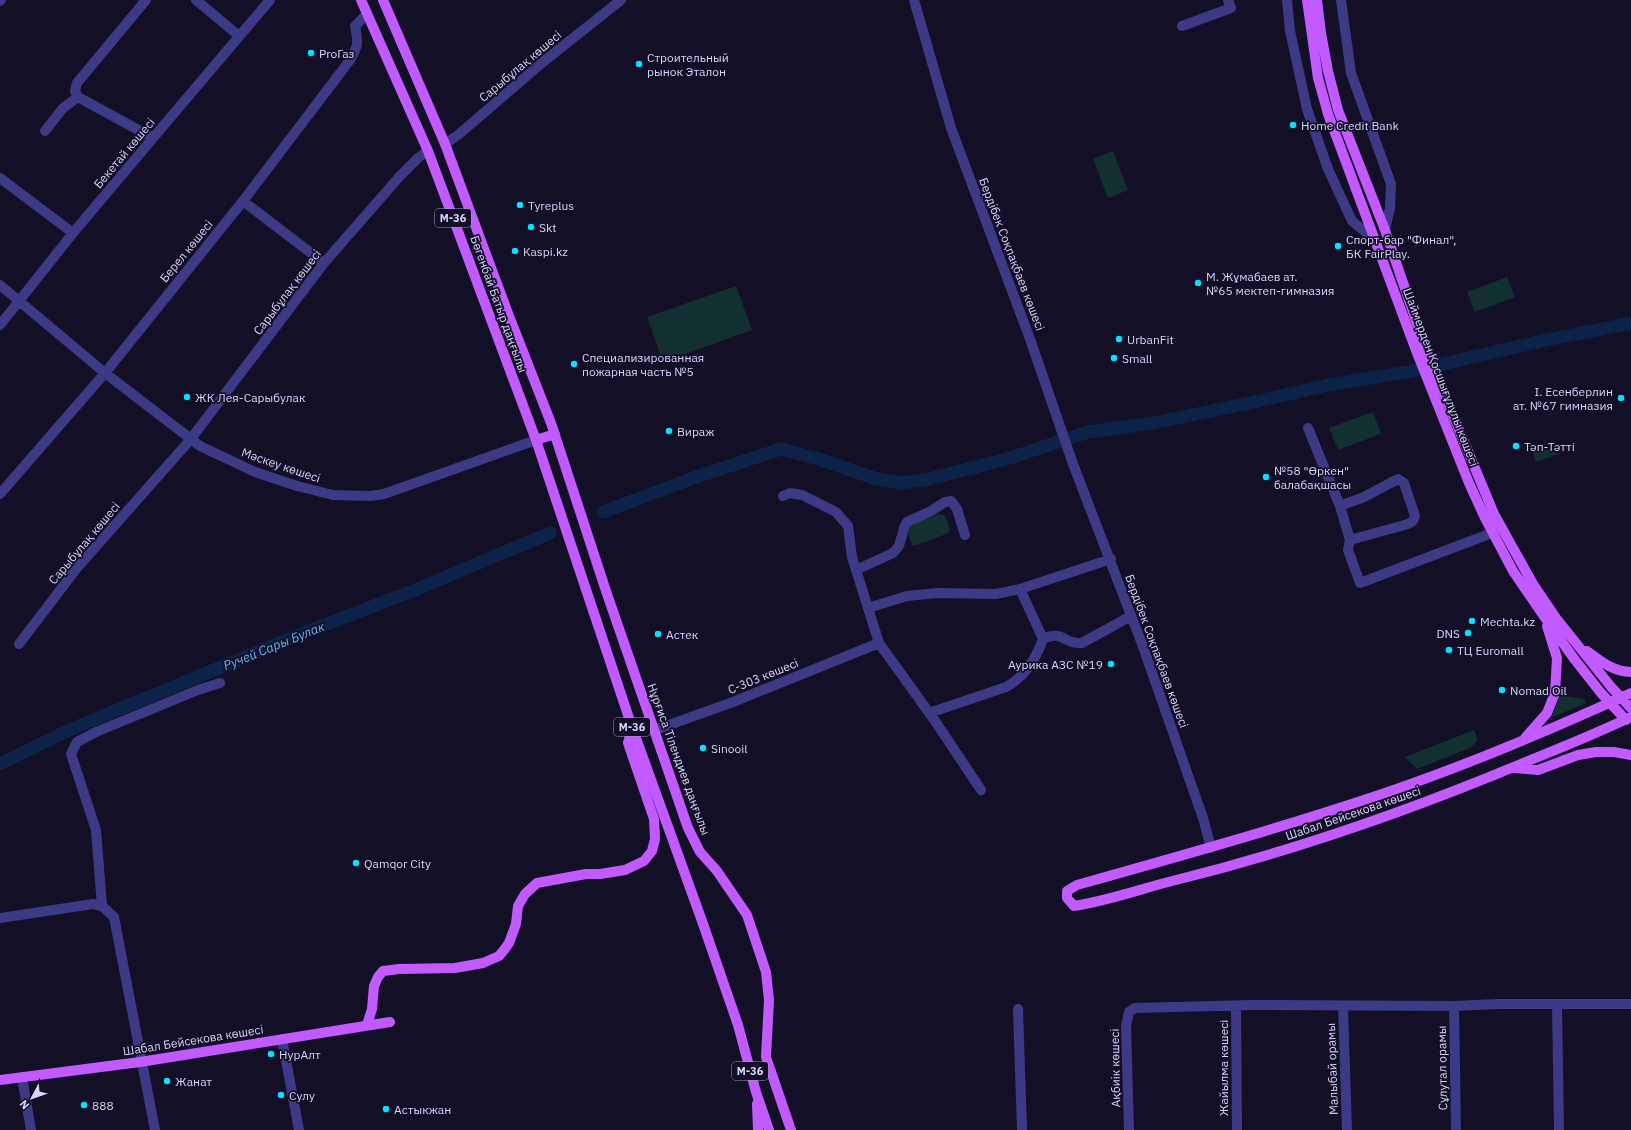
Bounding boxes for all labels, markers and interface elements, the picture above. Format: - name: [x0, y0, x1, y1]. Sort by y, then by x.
- street label: Сарыбұлақ көшесі: [476, 27, 564, 105]
- place label: ProГаз: [319, 46, 355, 61]
- marker: ProГаз: [306, 48, 316, 58]
- place label: Строительный рынок Эталон: [647, 50, 729, 79]
- marker: Строительный рынок Эталон: [634, 59, 644, 69]
- street label: Бекетай көшесі: [90, 115, 158, 191]
- place label: Home Credit Bank: [1301, 118, 1400, 133]
- marker: Home Credit Bank: [1288, 120, 1298, 130]
- street label: Бердібек Соқпақбаев көшесі: [976, 175, 1048, 333]
- place label: Tyreplus: [528, 198, 574, 213]
- marker: Tyreplus: [515, 200, 525, 210]
- road number: M-36: [435, 209, 471, 227]
- street label: Берел көшесі: [156, 217, 216, 285]
- place label: Skt: [539, 220, 556, 235]
- marker: Skt: [526, 222, 536, 232]
- place label: Спорт-бар "Финал", БК FairPlay.: [1346, 232, 1457, 261]
- street label: Бөгенбай Батыр даңғылы: [467, 234, 531, 374]
- marker: Спорт-бар "Финал", БК FairPlay.: [1333, 241, 1343, 251]
- place label: Kaspi.kz: [523, 244, 568, 259]
- street label: Сарыбұлақ көшесі: [250, 246, 324, 338]
- marker: Kaspi.kz: [510, 246, 520, 256]
- place label: М. Жұмабаев ат. №65 мектеп-гимназия: [1206, 269, 1334, 298]
- marker: М. Жұмабаев ат. №65 мектеп-гимназия: [1193, 278, 1203, 288]
- street label: Шаймерден Қосшығұлұлы көшесі: [1400, 286, 1482, 468]
- place label: UrbanFit: [1127, 332, 1174, 347]
- marker: UrbanFit: [1114, 334, 1124, 344]
- place label: Специализированная пожарная часть №5: [582, 350, 704, 379]
- place label: Small: [1122, 351, 1152, 366]
- marker: Small: [1109, 353, 1119, 363]
- marker: Специализированная пожарная часть №5: [569, 359, 579, 369]
- place label: І. Есенберлин ат. №67 гимназия: [1513, 384, 1613, 413]
- place label: ЖК Лея-Сарыбулак: [195, 390, 306, 405]
- marker: ЖК Лея-Сарыбулак: [182, 392, 192, 402]
- marker: І. Есенберлин ат. №67 гимназия: [1616, 393, 1626, 403]
- place label: Вираж: [677, 424, 715, 439]
- marker: Вираж: [664, 426, 674, 436]
- place label: Тәп-Тәтті: [1524, 439, 1575, 454]
- marker: Тәп-Тәтті: [1511, 441, 1521, 451]
- street label: Мәскеу көшесі: [240, 444, 322, 486]
- place label: №58 "Өркен" балабақшасы: [1274, 463, 1351, 492]
- marker: №58 "Өркен" балабақшасы: [1261, 472, 1271, 482]
- street label: Сарыбұлақ көшесі: [45, 499, 123, 587]
- street label: Бердібек Соқпақбаев көшесі: [1122, 572, 1192, 730]
- place label: Mechta.kz: [1480, 614, 1536, 629]
- marker: Mechta.kz: [1467, 616, 1477, 626]
- water label: Ручей Сары Булак: [221, 618, 327, 674]
- place label: DNS: [1436, 626, 1460, 641]
- place label: Астек: [666, 627, 699, 642]
- marker: DNS: [1463, 628, 1473, 638]
- marker: Астек: [653, 629, 663, 639]
- place label: ТЦ Euromall: [1457, 643, 1524, 658]
- marker: ТЦ Euromall: [1444, 645, 1454, 655]
- street label: С-303 көшесі: [726, 655, 800, 697]
- place label: Аурика АЗС №19: [1008, 657, 1103, 672]
- marker: Аурика АЗС №19: [1106, 659, 1116, 669]
- street label: Нұрғиса Тілендиев даңғылы: [645, 681, 713, 837]
- place label: Nomad Oil: [1510, 683, 1567, 698]
- marker: Nomad Oil: [1497, 685, 1507, 695]
- road number: M-36: [614, 718, 650, 736]
- place label: Sinooil: [711, 741, 748, 756]
- marker: Sinooil: [698, 743, 708, 753]
- street label: Шабал Бейсекова көшесі: [1283, 783, 1423, 843]
- place label: Qamqor City: [364, 856, 431, 871]
- marker: Qamqor City: [351, 858, 361, 868]
- street label: Жайылма көшесі: [1216, 1020, 1231, 1116]
- street label: Шабал Бейсекова көшесі: [122, 1021, 264, 1059]
- street label: Малыбай орамы: [1323, 1023, 1341, 1115]
- street label: Сұлутал орамы: [1434, 1025, 1450, 1111]
- street label: Ақбиік көшесі: [1107, 1028, 1123, 1108]
- place label: НурАлт: [279, 1047, 321, 1062]
- marker: НурАлт: [266, 1049, 276, 1059]
- road number: M-36: [732, 1062, 768, 1080]
- place label: Жанат: [175, 1074, 212, 1089]
- marker: Жанат: [162, 1076, 172, 1086]
- north arrow: [12, 1078, 52, 1118]
- place label: Сулу: [289, 1088, 315, 1103]
- marker: Сулу: [276, 1090, 286, 1100]
- text: N: [17, 1097, 32, 1112]
- place label: 888: [92, 1098, 114, 1113]
- marker: 888: [79, 1100, 89, 1110]
- place label: Астыкжан: [394, 1102, 451, 1117]
- marker: Астыкжан: [381, 1104, 391, 1114]

